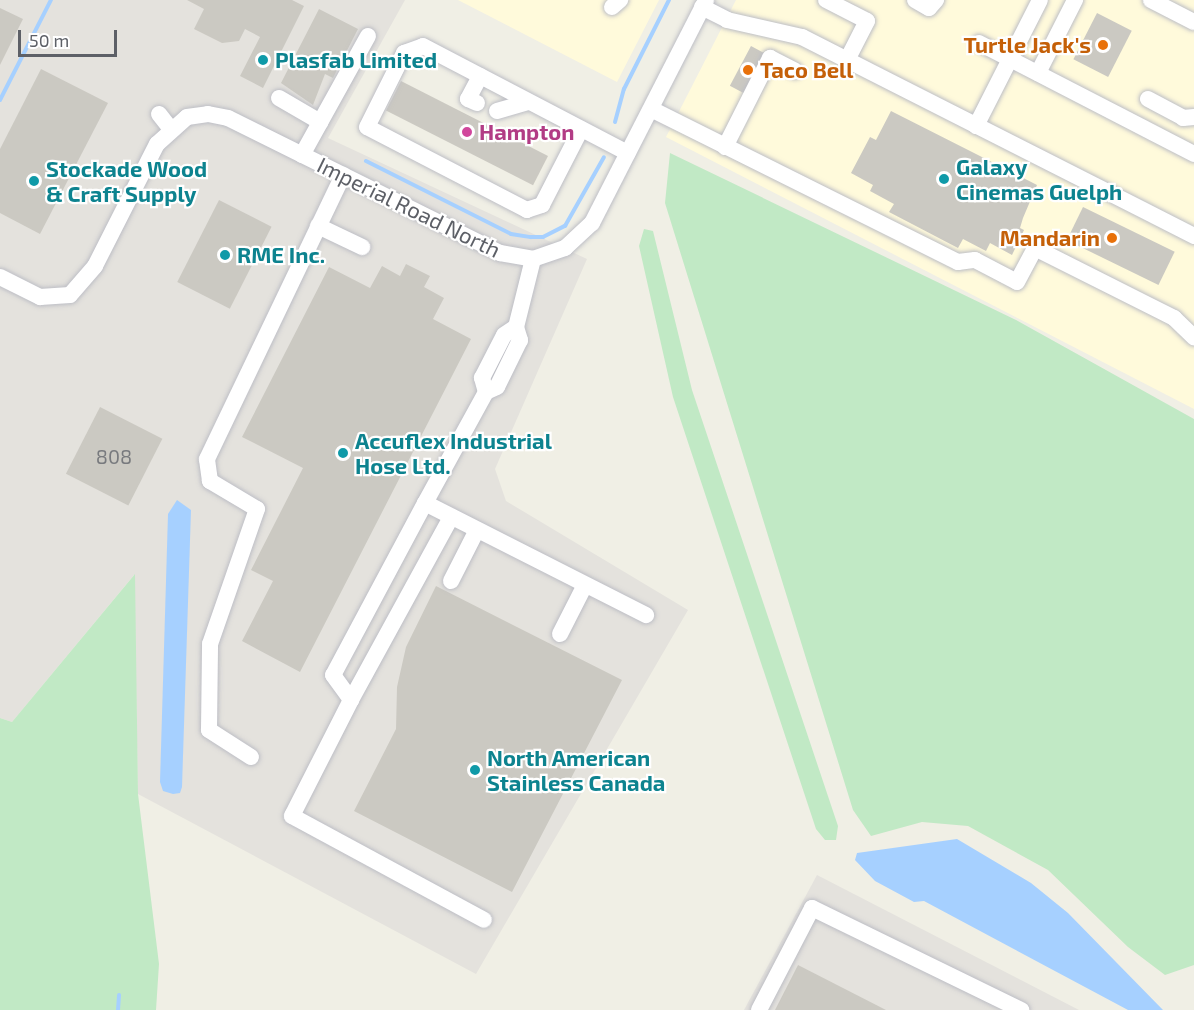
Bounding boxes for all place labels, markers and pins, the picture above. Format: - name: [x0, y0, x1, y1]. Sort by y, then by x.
- place label: Turtle Jack's: [963, 32, 1091, 58]
- marker: Turtle Jack's: [1096, 38, 1110, 52]
- place label: Plasfab Limited: [275, 47, 437, 73]
- marker: Plasfab Limited: [256, 53, 270, 67]
- place label: Taco Bell: [760, 57, 854, 83]
- marker: Taco Bell: [741, 63, 755, 77]
- place label: Hampton: [479, 119, 575, 145]
- marker: Hampton: [460, 125, 474, 139]
- place label: Galaxy Cinemas Guelph: [956, 153, 1122, 204]
- place label: Stockade Wood & Craft Supply: [46, 155, 207, 206]
- marker: Galaxy Cinemas Guelph: [937, 172, 951, 186]
- marker: Stockade Wood & Craft Supply: [27, 174, 41, 188]
- place label: Mandarin: [1000, 225, 1100, 251]
- marker: Mandarin: [1105, 231, 1119, 245]
- place label: RME Inc.: [237, 242, 325, 268]
- marker: RME Inc.: [218, 248, 232, 262]
- place label: Accuflex Industrial Hose Ltd.: [355, 427, 552, 478]
- marker: Accuflex Industrial Hose Ltd.: [336, 446, 350, 460]
- place label: North American Stainless Canada: [487, 744, 665, 796]
- marker: North American Stainless Canada: [468, 763, 482, 777]

